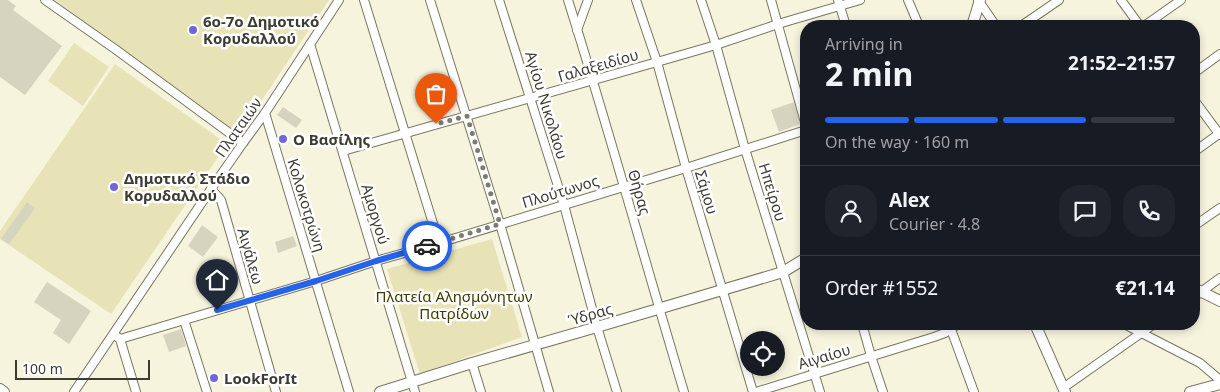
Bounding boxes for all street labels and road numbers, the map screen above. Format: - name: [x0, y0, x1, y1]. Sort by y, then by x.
- street label: Γαλαξειδίου: [555, 44, 641, 86]
- street label: Αγίου Νικολάου: [521, 49, 573, 161]
- street label: Πλαταιών: [210, 93, 266, 161]
- street label: Κολοκοτρώνη: [283, 156, 331, 254]
- street label: Ηπείρου: [755, 160, 791, 224]
- street label: Θήρας: [624, 167, 656, 217]
- street label: Σάμου: [691, 167, 723, 217]
- street label: Πλούτωνος: [519, 170, 601, 212]
- street label: Αμοργού: [357, 181, 395, 247]
- street label: Αιγάλεω: [233, 225, 269, 287]
- street label: Ύδρας: [565, 298, 615, 330]
- street label: Αιγαίου: [795, 339, 853, 373]

